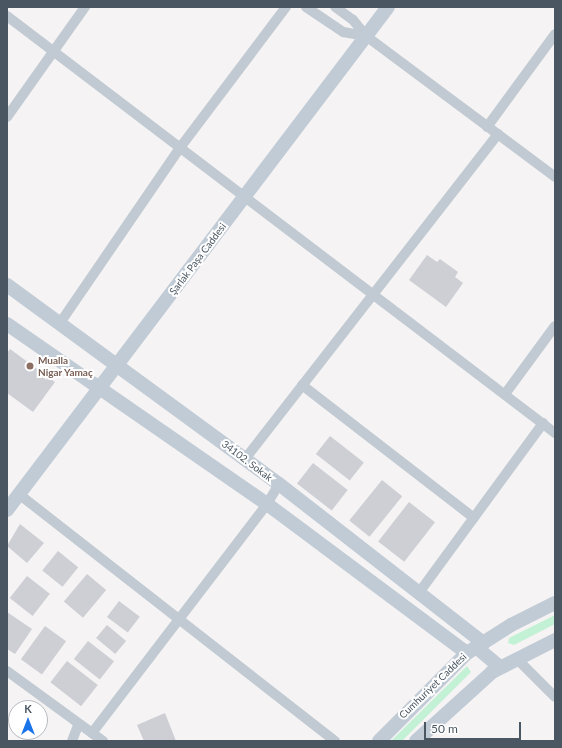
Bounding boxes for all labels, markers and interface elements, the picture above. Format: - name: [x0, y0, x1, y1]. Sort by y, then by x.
- street label: Şarlak Paşa Caddesi: [167, 221, 229, 297]
- place label: Mualla Nigar Yamaç: [38, 354, 93, 378]
- marker: Mualla Nigar Yamaç: [25, 361, 35, 371]
- street label: 34102. Sokak: [219, 438, 275, 484]
- street label: Cumhuriyet Caddesi: [397, 651, 469, 721]
- north arrow: [8, 700, 48, 740]
- text: K: [24, 702, 32, 715]
- scale bar: [426, 714, 523, 740]
- text: 50 m: [431, 721, 458, 736]

